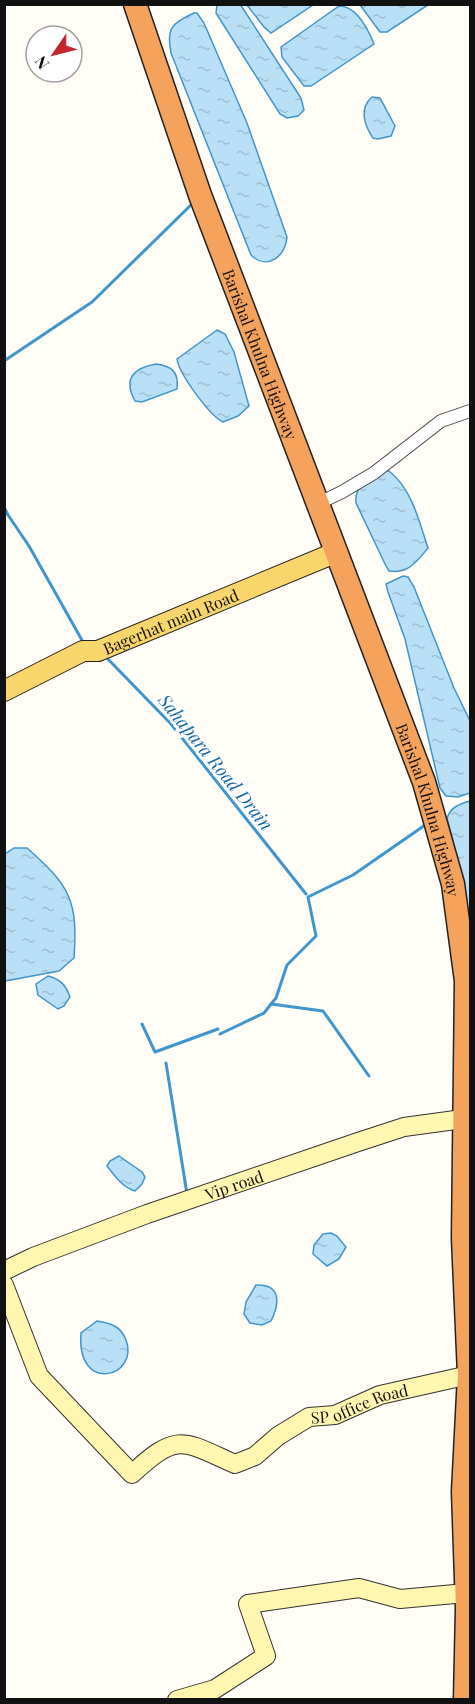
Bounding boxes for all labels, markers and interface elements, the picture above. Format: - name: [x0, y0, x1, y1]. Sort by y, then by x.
- north arrow: [24, 24, 84, 84]
- text: N: [29, 52, 53, 74]
- street label: Barishal Khulna Highway: [219, 266, 303, 442]
- street label: Bagerhat main Road: [100, 584, 241, 658]
- water label: Sahapara Road Drain: [153, 688, 279, 835]
- street label: Barishal Khulna Highway: [392, 720, 465, 898]
- street label: Vip road: [201, 1165, 266, 1204]
- street label: SP office Road: [310, 1379, 410, 1427]

